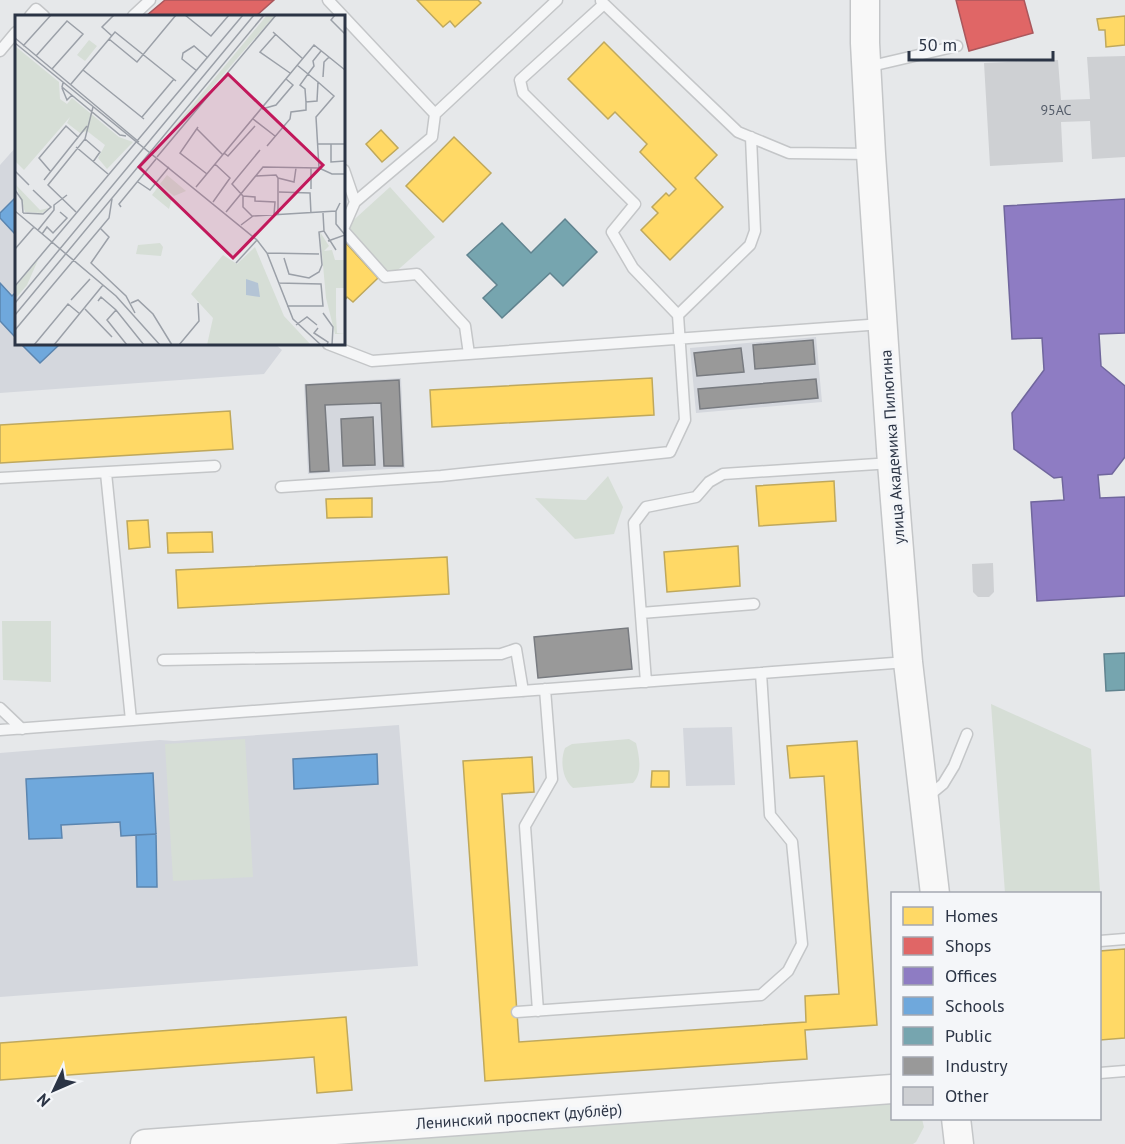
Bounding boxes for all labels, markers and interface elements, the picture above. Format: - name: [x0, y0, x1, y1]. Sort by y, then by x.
- inset map: [15, 15, 345, 345]
- scale bar: [909, 24, 1053, 62]
- text: 50 m: [918, 33, 957, 56]
- house number: 95АС: [1040, 101, 1072, 119]
- street label: улица Академика Пилюгина: [875, 349, 909, 545]
- legend: [891, 892, 1101, 1120]
- text: Homes: [945, 904, 998, 927]
- text: Shops: [945, 934, 991, 957]
- text: Offices: [945, 964, 997, 987]
- text: Schools: [945, 994, 1005, 1017]
- text: Public: [945, 1024, 992, 1047]
- text: Industry: [945, 1054, 1008, 1077]
- north arrow: [24, 1060, 84, 1120]
- text: Other: [945, 1084, 989, 1107]
- text: N: [32, 1090, 54, 1111]
- street label: Ленинский проспект (дублёр): [414, 1099, 623, 1133]

